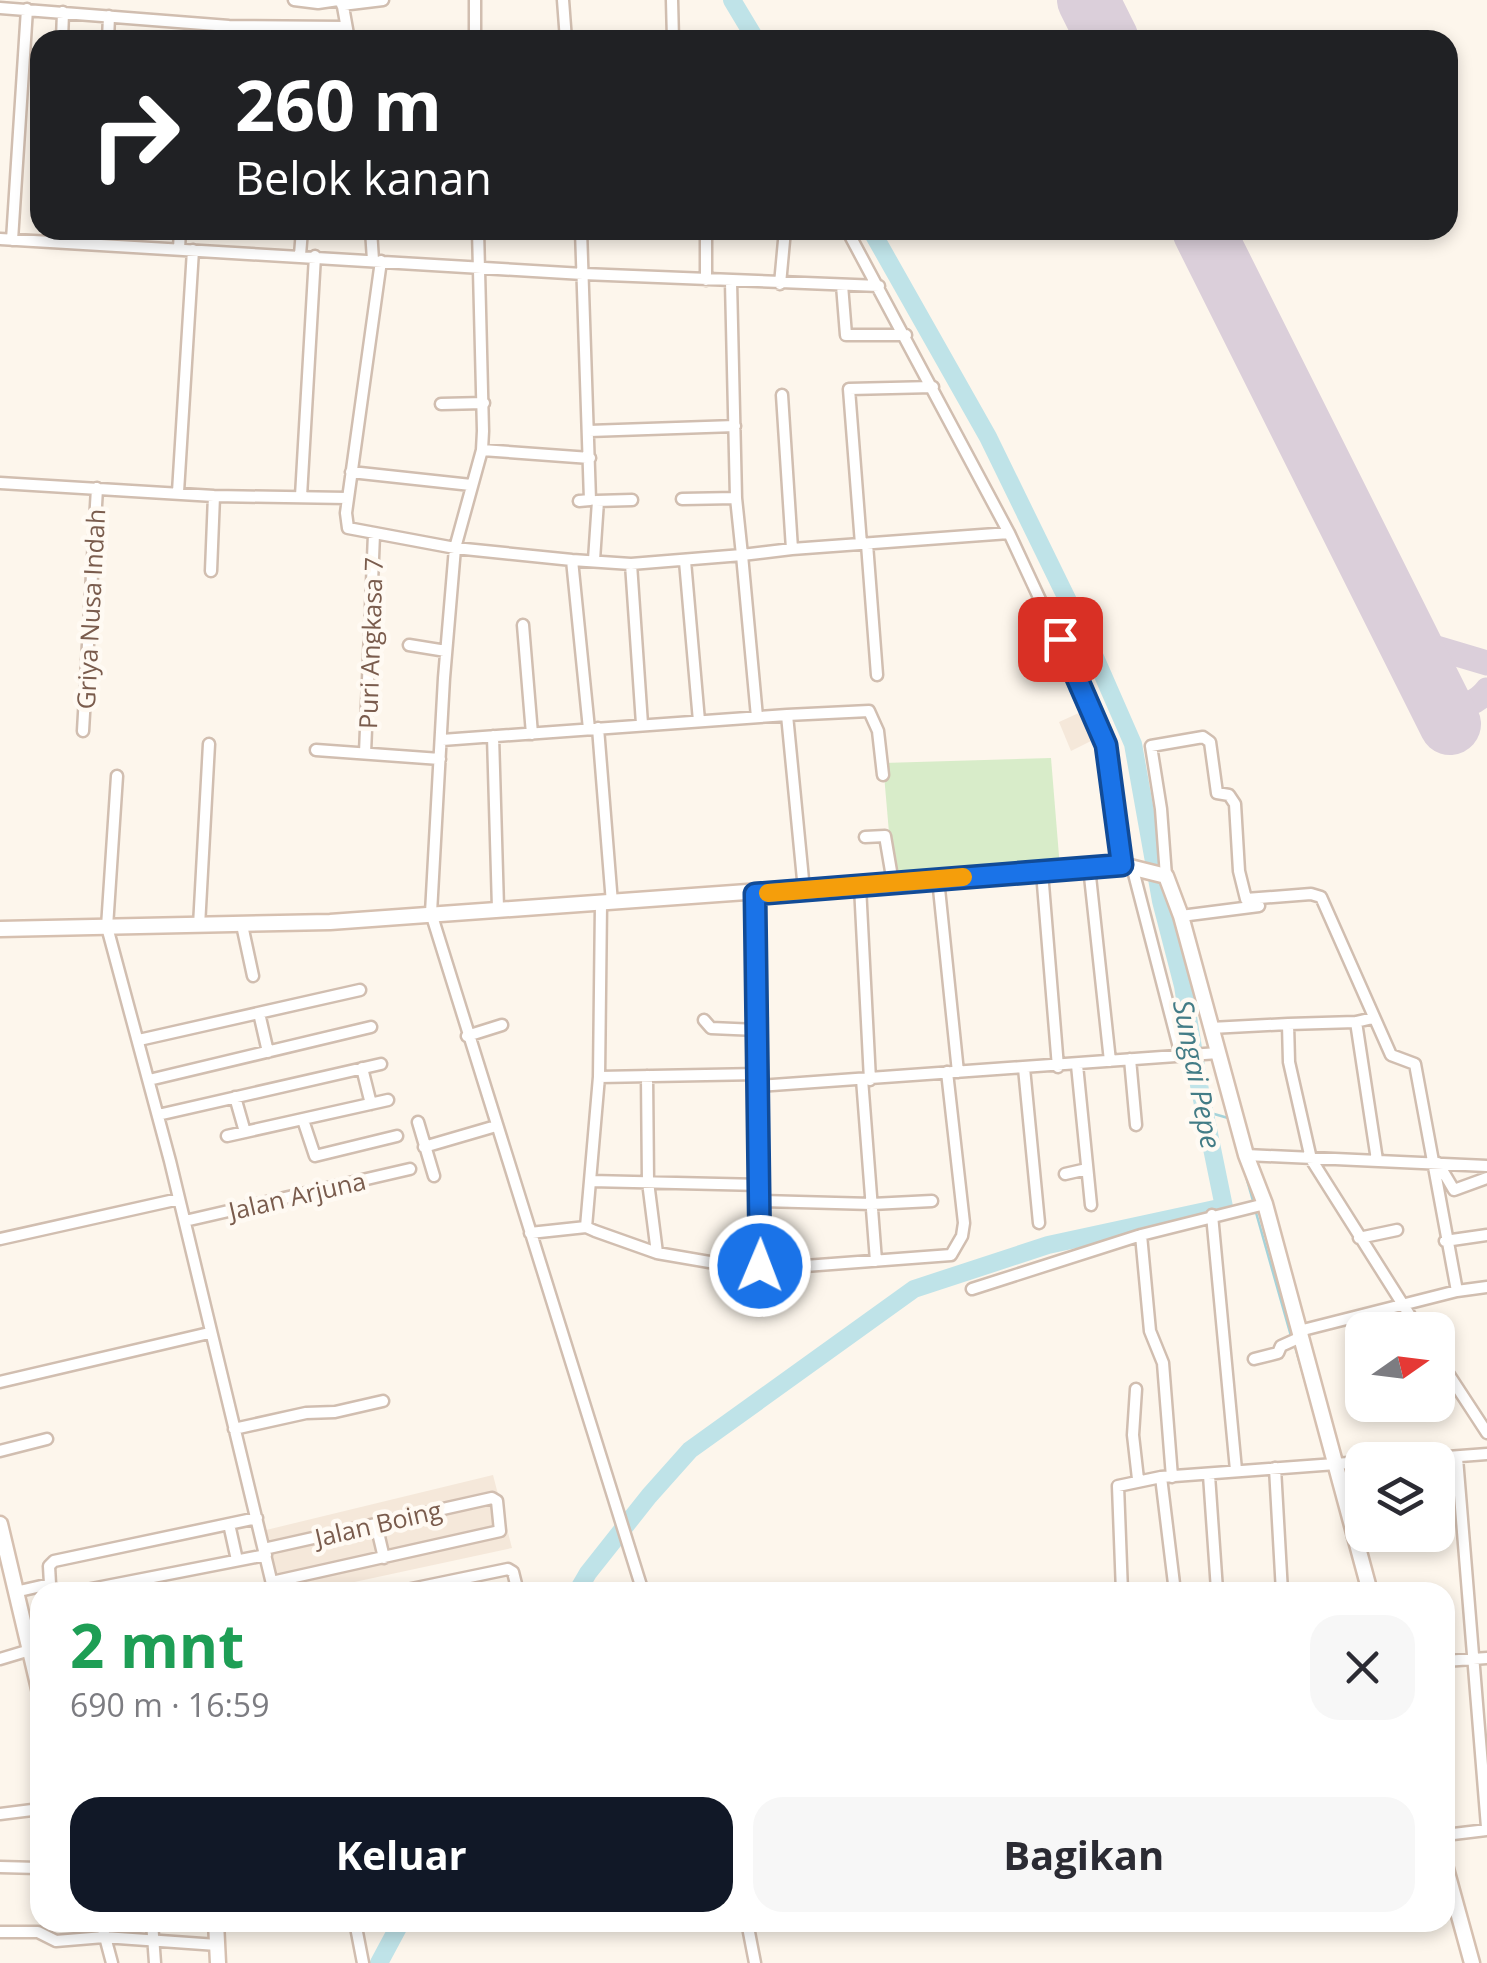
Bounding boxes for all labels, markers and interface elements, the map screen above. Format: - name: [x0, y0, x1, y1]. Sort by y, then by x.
- text: 260 m: [235, 56, 442, 152]
- icon: right: [70, 70, 200, 200]
- text: Belok kanan: [235, 147, 492, 208]
- street label: Griya Nusa Indah: [68, 508, 112, 710]
- street label: Puri Angkasa 7: [350, 557, 390, 729]
- pin: [1018, 597, 1103, 682]
- icon: arrive: [1033, 612, 1088, 667]
- water label: Sungai Pepe: [1165, 996, 1231, 1152]
- street label: Jalan Arjuna: [223, 1163, 369, 1228]
- position arrow: [708, 1214, 812, 1318]
- north arrow: [1345, 1312, 1455, 1422]
- map controls: [1345, 1312, 1455, 1552]
- button: layers: [1345, 1442, 1455, 1552]
- street label: Jalan Boing: [309, 1492, 445, 1555]
- text: 2 mnt: [70, 1604, 244, 1686]
- button: close: [1310, 1615, 1415, 1720]
- text: 690 m · 16:59: [70, 1683, 269, 1726]
- button: Keluar: [70, 1797, 733, 1912]
- button: Bagikan: [753, 1797, 1415, 1912]

